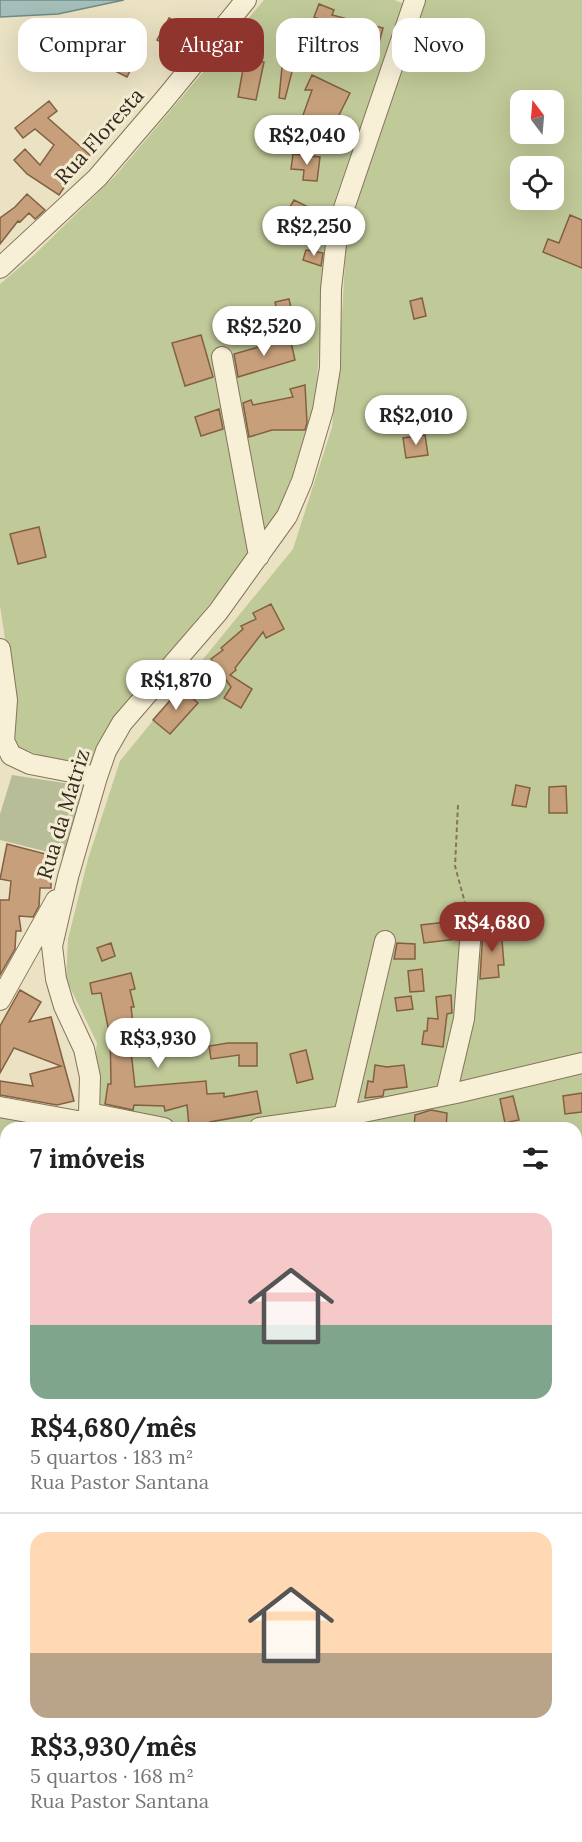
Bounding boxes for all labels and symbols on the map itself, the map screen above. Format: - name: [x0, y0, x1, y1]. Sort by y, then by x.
- street label: Rua Floresta: [49, 82, 149, 190]
- north arrow: [510, 90, 564, 144]
- pin: R$2,040: [252, 115, 362, 166]
- pin: R$2,250: [259, 206, 369, 257]
- pin: R$2,520: [209, 306, 319, 357]
- pin: R$2,010: [361, 395, 471, 446]
- pin: R$1,870: [121, 660, 231, 711]
- street label: Rua da Matriz: [30, 746, 96, 882]
- pin: R$4,680: [437, 902, 547, 953]
- pin: R$3,930: [103, 1018, 213, 1069]

